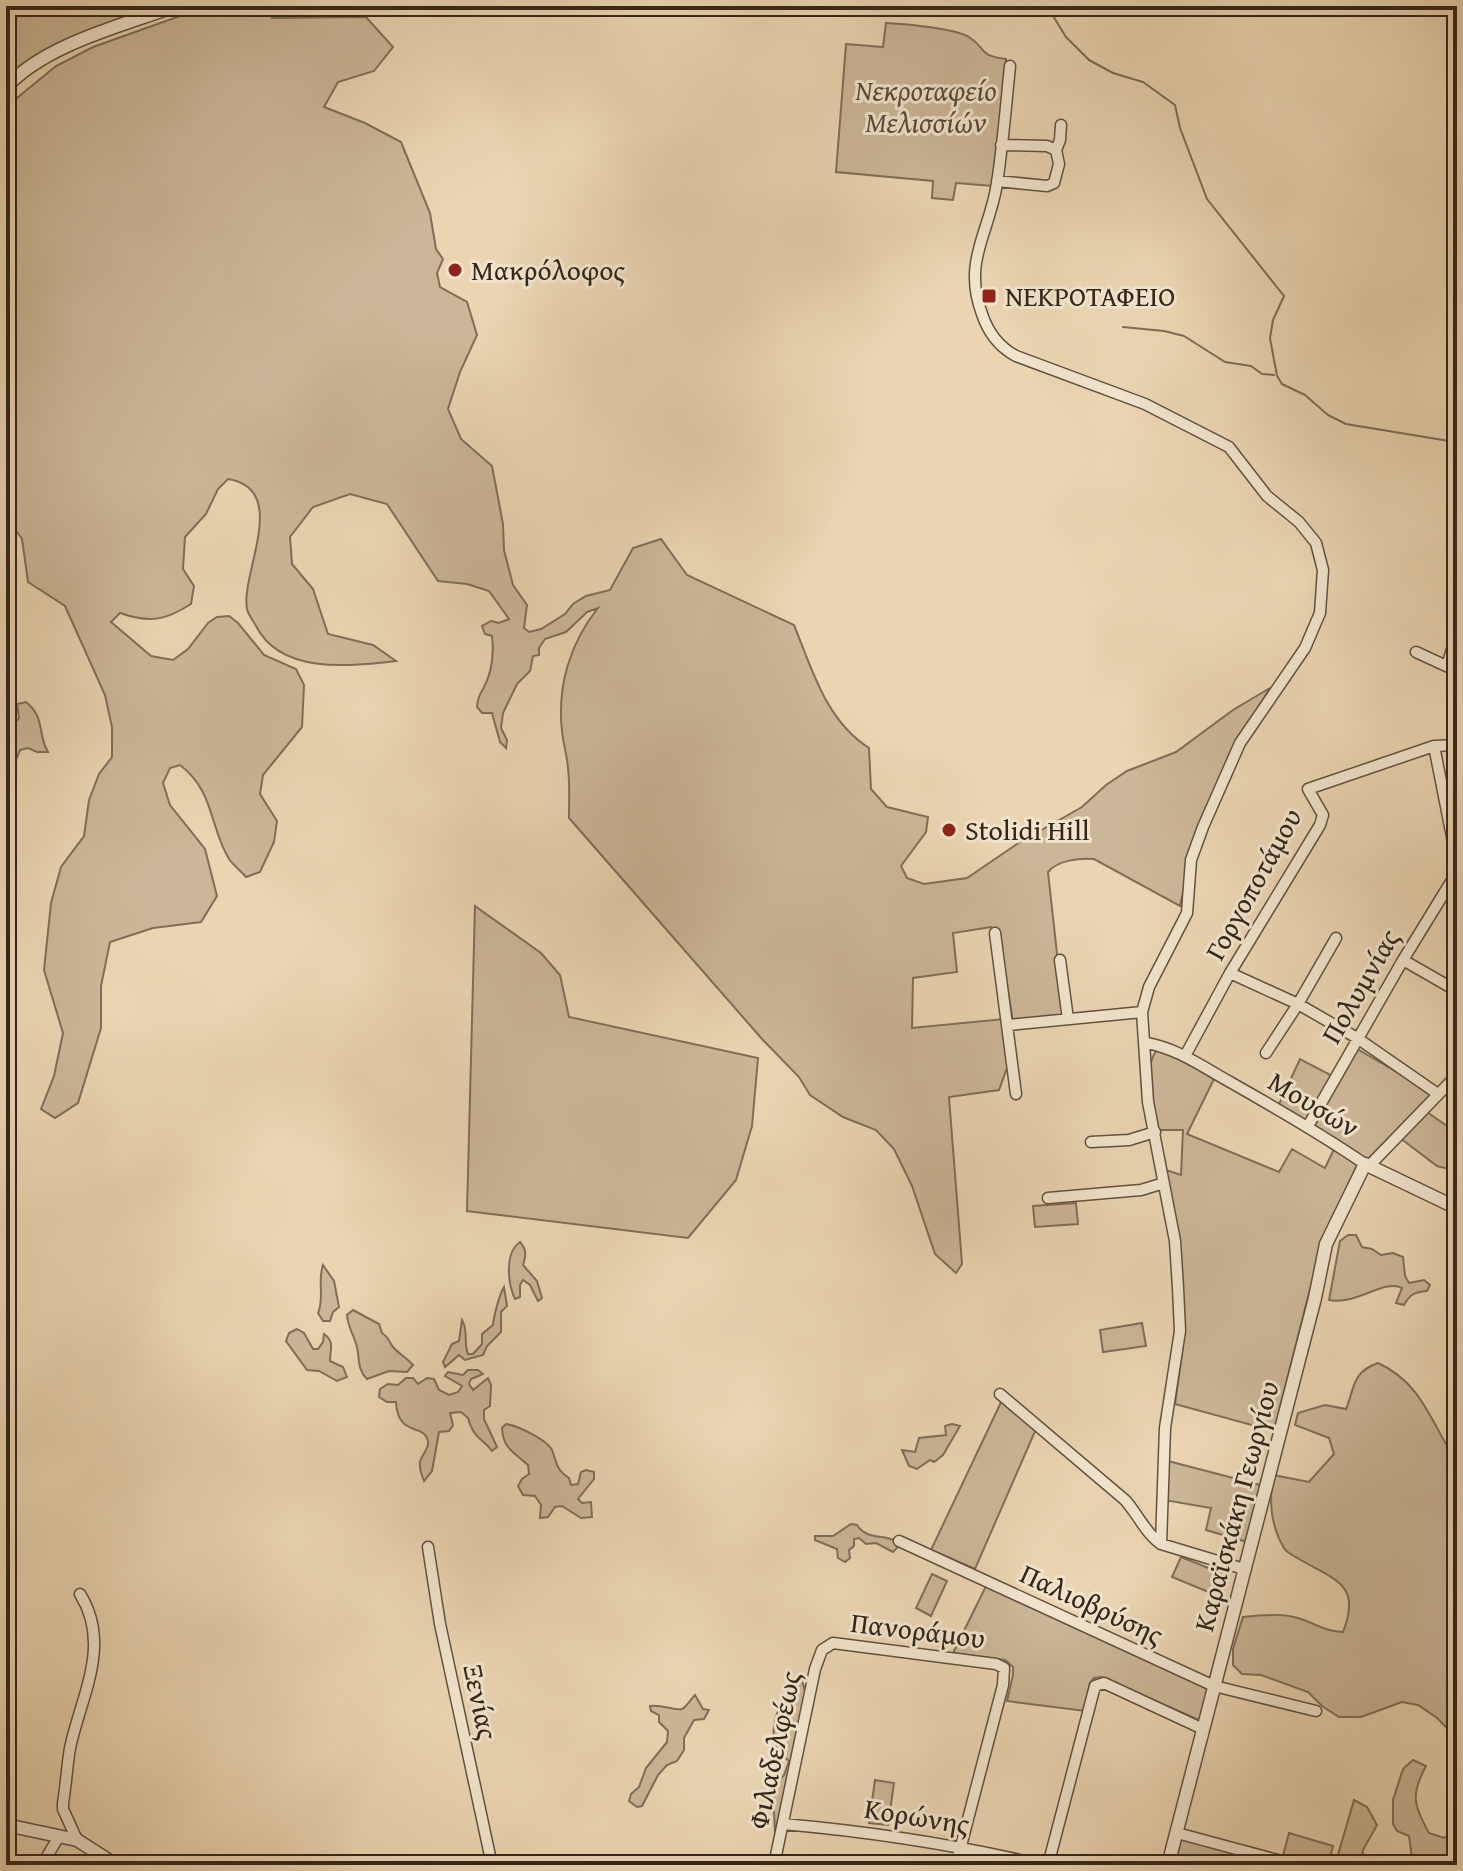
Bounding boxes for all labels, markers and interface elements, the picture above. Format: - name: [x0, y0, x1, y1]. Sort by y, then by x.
- park label: Νεκροταφείο Μελισσίών: [854, 69, 997, 142]
- place label: Μακρόλοφος: [471, 249, 625, 290]
- marker: Μακρόλοφος: [446, 261, 464, 279]
- place label: ΝΕΚΡΟΤΑΦΕΙΟ: [1005, 275, 1175, 316]
- marker: ΝΕΚΡΟΤΑΦΕΙΟ: [980, 287, 998, 305]
- street label: Γοργοποτάμου: [1194, 800, 1311, 967]
- place label: Stolidi Hill: [965, 809, 1090, 850]
- marker: Stolidi Hill: [940, 821, 958, 839]
- street label: Πολυμνίας: [1310, 921, 1409, 1051]
- street label: Μουσών: [1261, 1060, 1368, 1147]
- street label: Καραϊσκάκη Γεωργίου: [1182, 1376, 1289, 1636]
- street label: Παλιοβρύσης: [1014, 1552, 1171, 1655]
- street label: Πανοράμου: [849, 1601, 988, 1658]
- street label: Ξενίας: [454, 1660, 510, 1744]
- street label: Φιλαδελφέως: [737, 1667, 810, 1833]
- street label: Κορώνης: [862, 1787, 973, 1844]

